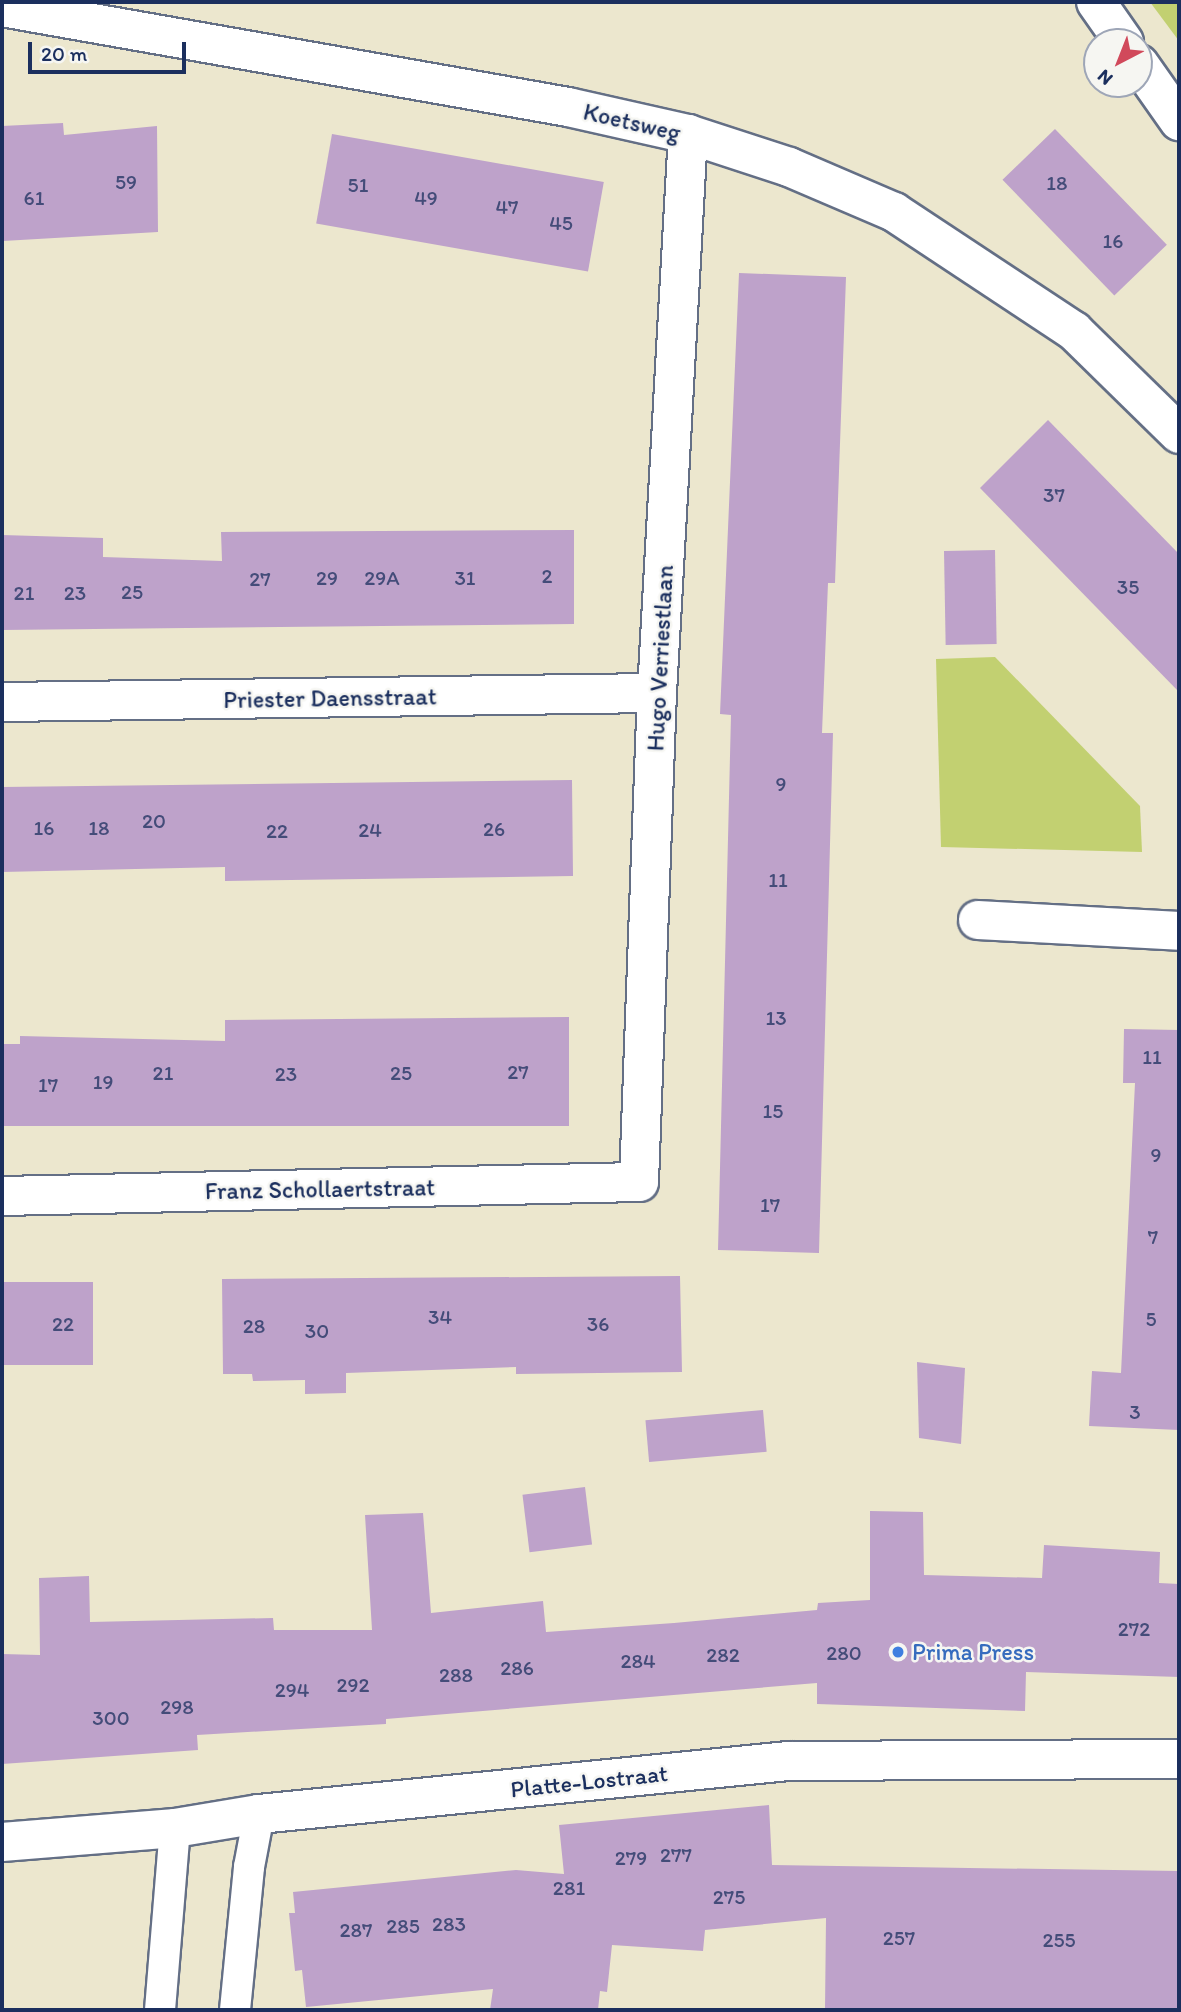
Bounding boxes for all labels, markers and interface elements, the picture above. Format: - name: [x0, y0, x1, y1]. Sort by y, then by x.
- scale bar: [32, 28, 189, 72]
- north arrow: [1083, 28, 1153, 98]
- text: 20 m: [41, 41, 87, 66]
- text: N: [1092, 65, 1117, 90]
- street label: Koetsweg: [581, 97, 683, 147]
- house number: 59: [115, 169, 137, 195]
- house number: 18: [1046, 170, 1068, 196]
- house number: 51: [348, 172, 368, 198]
- house number: 61: [24, 185, 44, 211]
- house number: 49: [414, 185, 438, 211]
- house number: 47: [495, 194, 519, 220]
- house number: 45: [549, 210, 573, 236]
- house number: 16: [1103, 228, 1123, 254]
- house number: 37: [1043, 482, 1065, 508]
- house number: 2: [541, 563, 553, 589]
- house number: 29: [316, 565, 338, 591]
- house number: 29A: [364, 565, 400, 591]
- house number: 31: [454, 565, 476, 591]
- street label: Hugo Verriestlaan: [641, 565, 679, 751]
- house number: 27: [249, 566, 271, 592]
- house number: 35: [1117, 574, 1139, 600]
- house number: 25: [121, 579, 143, 605]
- house number: 21: [14, 580, 34, 606]
- house number: 23: [64, 580, 86, 606]
- street label: Priester Daensstraat: [223, 682, 437, 714]
- house number: 9: [776, 771, 786, 797]
- house number: 20: [142, 808, 166, 834]
- house number: 16: [34, 815, 54, 841]
- house number: 18: [88, 815, 110, 841]
- house number: 26: [483, 816, 505, 842]
- house number: 24: [358, 817, 382, 843]
- house number: 22: [266, 818, 288, 844]
- house number: 11: [768, 867, 788, 893]
- house number: 13: [765, 1005, 787, 1031]
- house number: 11: [1142, 1044, 1162, 1070]
- house number: 27: [507, 1059, 529, 1085]
- house number: 21: [153, 1060, 173, 1086]
- house number: 25: [390, 1060, 412, 1086]
- house number: 23: [275, 1061, 297, 1087]
- house number: 19: [93, 1069, 113, 1095]
- house number: 17: [38, 1072, 58, 1098]
- house number: 15: [763, 1098, 783, 1124]
- house number: 9: [1151, 1142, 1161, 1168]
- street label: Franz Schollaertstraat: [205, 1173, 435, 1205]
- house number: 17: [760, 1192, 780, 1218]
- house number: 7: [1148, 1224, 1158, 1250]
- house number: 34: [428, 1304, 452, 1330]
- house number: 5: [1145, 1306, 1157, 1332]
- house number: 22: [52, 1311, 74, 1337]
- house number: 36: [587, 1311, 609, 1337]
- house number: 28: [243, 1313, 265, 1339]
- house number: 30: [305, 1318, 329, 1344]
- house number: 3: [1129, 1399, 1141, 1425]
- house number: 272: [1118, 1616, 1150, 1642]
- place label: Prima Press: [912, 1638, 1034, 1666]
- house number: 280: [826, 1640, 862, 1666]
- house number: 282: [706, 1642, 740, 1668]
- marker: Prima Press: [890, 1644, 906, 1660]
- house number: 284: [620, 1648, 656, 1674]
- house number: 286: [500, 1655, 534, 1681]
- house number: 288: [439, 1662, 473, 1688]
- house number: 292: [336, 1672, 370, 1698]
- house number: 294: [275, 1677, 309, 1703]
- house number: 298: [160, 1694, 194, 1720]
- house number: 300: [92, 1705, 130, 1731]
- street label: Platte-Lostraat: [509, 1758, 669, 1804]
- house number: 277: [660, 1842, 692, 1868]
- house number: 279: [615, 1845, 647, 1871]
- house number: 281: [553, 1875, 585, 1901]
- house number: 275: [713, 1884, 745, 1910]
- house number: 283: [432, 1911, 466, 1937]
- house number: 285: [386, 1913, 420, 1939]
- house number: 287: [340, 1917, 372, 1943]
- house number: 257: [883, 1925, 915, 1951]
- house number: 255: [1042, 1927, 1076, 1953]

